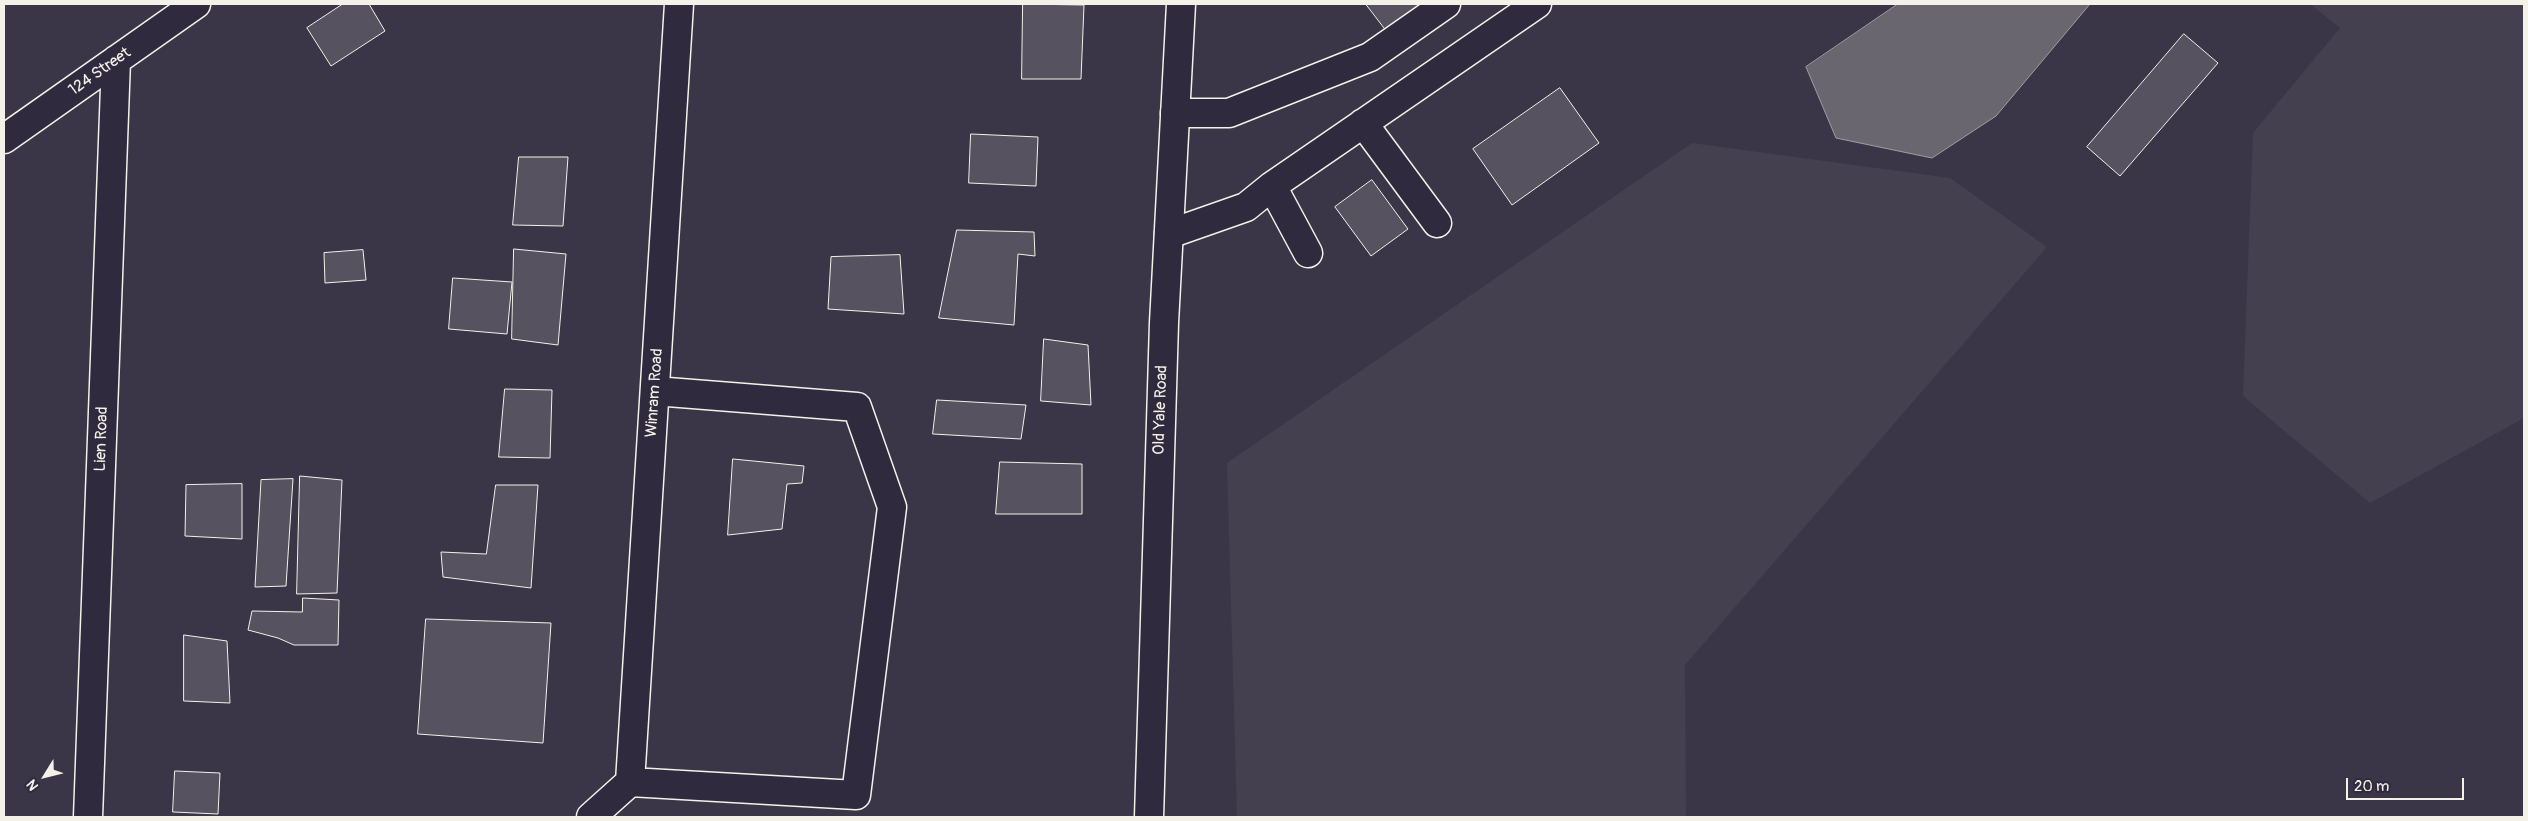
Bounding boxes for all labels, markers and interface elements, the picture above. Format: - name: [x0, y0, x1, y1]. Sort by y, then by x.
- street label: 124 Street: [65, 44, 135, 100]
- street label: Winram Road: [642, 348, 668, 438]
- street label: Old Yale Road: [1150, 365, 1172, 455]
- street label: Lien Road: [91, 406, 113, 472]
- north arrow: [20, 751, 70, 801]
- scale bar: [2348, 768, 2466, 800]
- text: N: [23, 776, 42, 794]
- text: 20 m: [2354, 777, 2389, 796]

